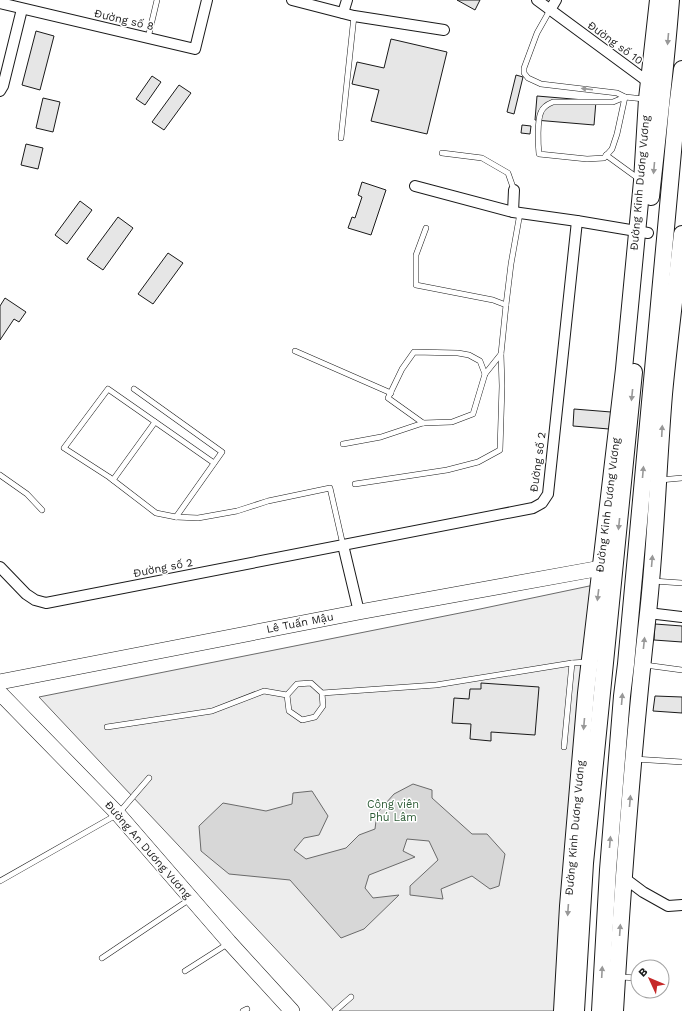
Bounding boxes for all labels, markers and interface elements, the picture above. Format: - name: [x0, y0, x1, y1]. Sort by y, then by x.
- street label: Đường số 8: [93, 7, 155, 33]
- street label: Đường số 10: [585, 19, 645, 67]
- one-way arrow: [665, 33, 671, 45]
- one-way arrow: [581, 86, 593, 92]
- street label: Đường Kinh Dương Vương: [628, 115, 652, 251]
- one-way arrow: [651, 162, 657, 174]
- one-way arrow: [629, 389, 635, 401]
- one-way arrow: [658, 425, 665, 437]
- street label: Đường số 2: [527, 431, 549, 493]
- street label: Đường Kinh Dương Vương: [593, 437, 623, 573]
- one-way arrow: [640, 466, 647, 478]
- one-way arrow: [616, 518, 623, 530]
- one-way arrow: [649, 554, 655, 567]
- street label: Đường số 2: [132, 556, 194, 580]
- one-way arrow: [595, 589, 601, 601]
- street label: Lê Tuấn Mậu: [265, 610, 335, 636]
- one-way arrow: [641, 637, 647, 649]
- one-way arrow: [619, 693, 625, 705]
- one-way arrow: [580, 718, 587, 730]
- street label: Đường Kinh Dương Vương: [563, 760, 587, 896]
- one-way arrow: [626, 795, 633, 807]
- street label: Đường An Dương Vương: [102, 798, 194, 902]
- park label: Công viên Phú Lâm: [367, 798, 419, 824]
- one-way arrow: [607, 836, 614, 848]
- one-way arrow: [564, 904, 571, 916]
- one-way arrow: [616, 924, 623, 936]
- north arrow: [630, 959, 670, 999]
- text: B: [636, 965, 651, 980]
- one-way arrow: [599, 966, 606, 978]

